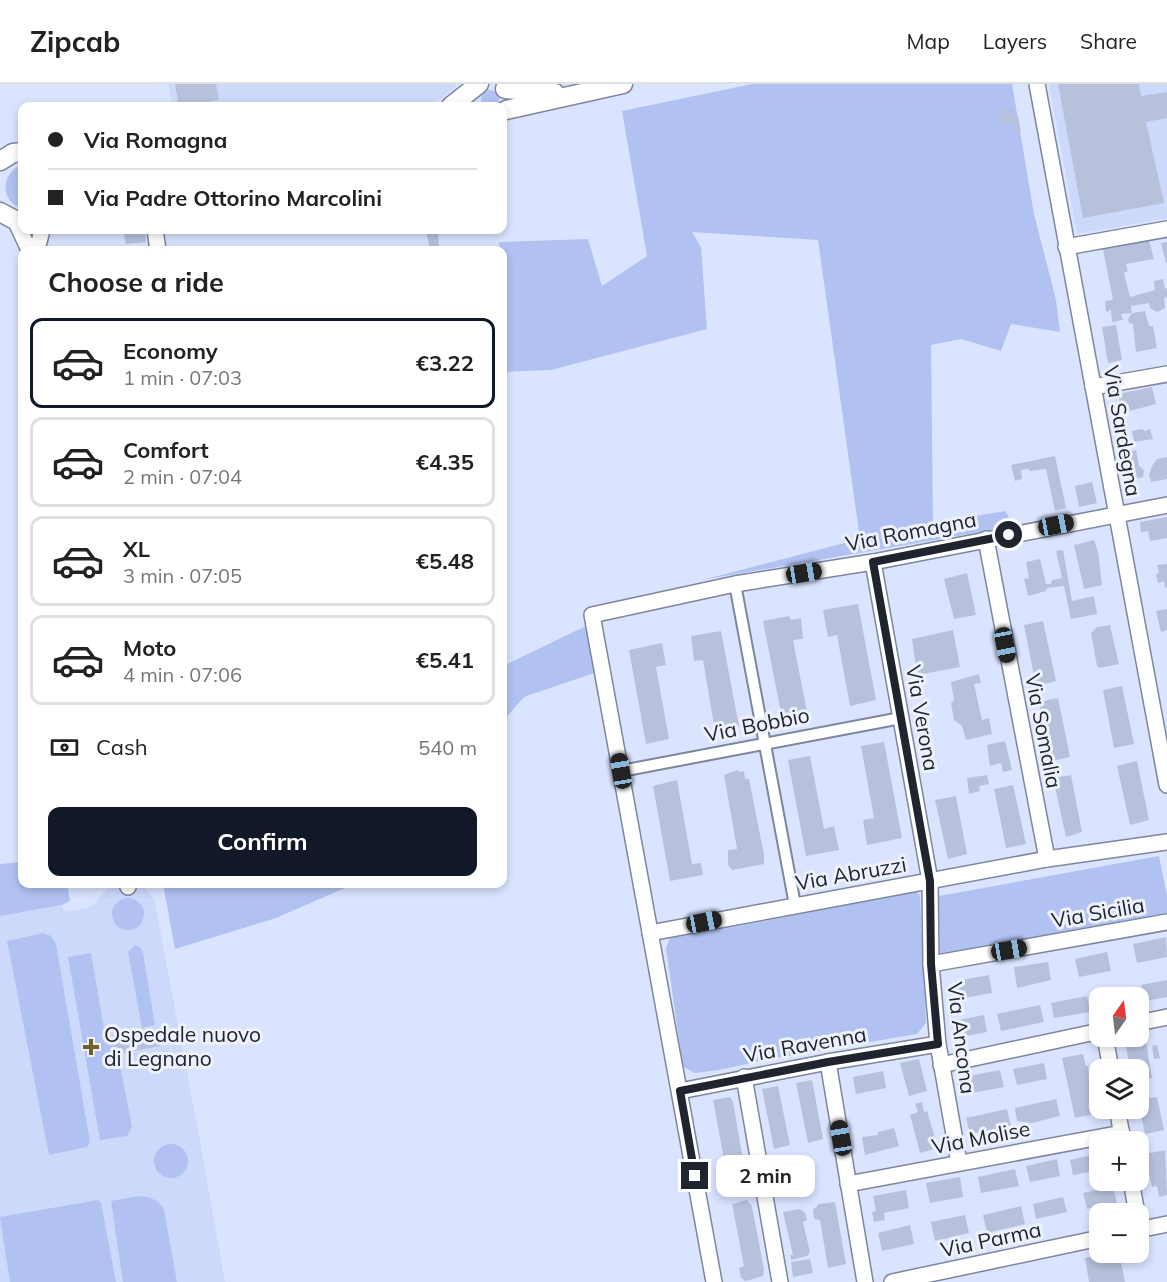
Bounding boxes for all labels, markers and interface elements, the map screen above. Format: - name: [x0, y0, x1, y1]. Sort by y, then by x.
- text: Zipcab: [30, 24, 120, 59]
- text: Map: [907, 28, 950, 54]
- text: Layers: [983, 28, 1047, 54]
- text: Share: [1080, 28, 1137, 54]
- text: Via Romagna: [84, 126, 227, 154]
- text: Via Padre Ottorino Marcolini: [84, 184, 382, 212]
- text: Choose a ride: [48, 265, 224, 299]
- icon: car: [51, 336, 105, 390]
- text: Economy: [123, 337, 218, 365]
- text: €3.22: [416, 349, 474, 377]
- street label: Via Sardegna: [1099, 363, 1147, 498]
- text: 1 min · 07:03: [123, 365, 242, 390]
- icon: car: [51, 435, 105, 489]
- text: Comfort: [123, 436, 209, 464]
- text: €4.35: [416, 448, 474, 476]
- text: 2 min · 07:04: [123, 464, 242, 489]
- street label: Via Romagna: [843, 506, 978, 556]
- car: [1037, 513, 1075, 537]
- route start: [995, 521, 1022, 548]
- icon: car: [51, 534, 105, 588]
- text: XL: [123, 535, 150, 563]
- text: €5.48: [416, 547, 474, 575]
- car: [785, 561, 823, 585]
- text: 3 min · 07:05: [123, 563, 242, 588]
- car: [993, 626, 1017, 664]
- icon: car: [51, 633, 105, 687]
- text: Moto: [123, 634, 176, 662]
- text: €5.41: [416, 646, 474, 674]
- text: 4 min · 07:06: [123, 662, 242, 687]
- street label: Via Verona: [901, 663, 945, 773]
- street label: Via Somalia: [1020, 671, 1068, 790]
- street label: Via Bobbio: [702, 701, 811, 747]
- icon: cash: [48, 731, 81, 764]
- text: Cash: [96, 733, 148, 761]
- text: 540 m: [418, 735, 477, 760]
- car: [609, 752, 633, 790]
- button: Confirm: [48, 807, 477, 876]
- street label: Via Abruzzi: [793, 850, 908, 896]
- street label: Via Sicilia: [1049, 891, 1146, 933]
- car: [685, 910, 723, 934]
- car: [990, 938, 1028, 962]
- street label: Via Ancona: [942, 980, 982, 1095]
- north arrow: [1089, 987, 1149, 1047]
- map controls: [1089, 987, 1149, 1263]
- street label: Via Ravenna: [741, 1020, 868, 1068]
- place label: Ospedale nuovo di Legnano: [104, 1021, 261, 1071]
- marker: Ospedale nuovo di Legnano: [82, 1038, 100, 1056]
- button: layers: [1089, 1059, 1149, 1119]
- street label: Via Molise: [929, 1115, 1032, 1159]
- car: [829, 1119, 853, 1157]
- button: +: [1089, 1131, 1149, 1191]
- callout: 2 min: [716, 1155, 815, 1197]
- route end: [681, 1162, 708, 1189]
- text: 2 min: [739, 1163, 792, 1188]
- button: −: [1089, 1203, 1149, 1263]
- street label: Via Parma: [938, 1216, 1043, 1262]

